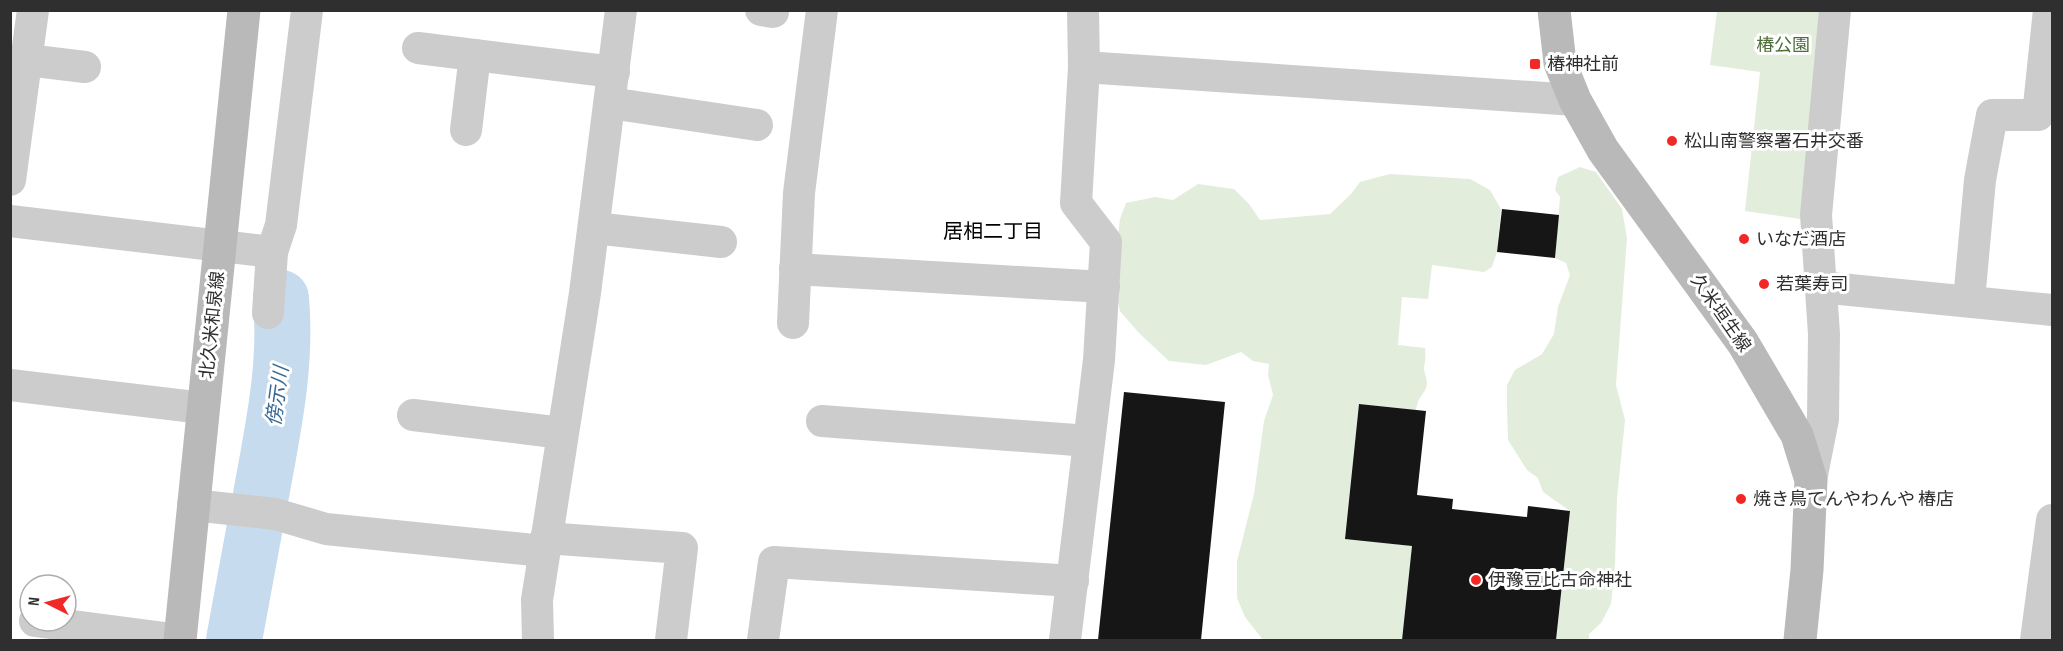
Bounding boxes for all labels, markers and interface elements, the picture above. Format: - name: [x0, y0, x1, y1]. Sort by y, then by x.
- park label: 椿公園: [1756, 35, 1810, 56]
- place label: 椿神社前: [1547, 54, 1619, 75]
- marker: 椿神社前: [1528, 57, 1542, 71]
- place label: 松山南警察署石井交番: [1684, 131, 1864, 152]
- marker: 松山南警察署石井交番: [1665, 134, 1679, 148]
- district label: 居相二丁目: [943, 220, 1043, 244]
- place label: いなだ酒店: [1756, 229, 1846, 250]
- marker: いなだ酒店: [1737, 232, 1751, 246]
- street label: 北久米和泉線: [196, 270, 229, 380]
- street label: 久米垣生線: [1686, 270, 1755, 356]
- place label: 若葉寿司: [1776, 274, 1848, 295]
- marker: 若葉寿司: [1757, 277, 1771, 291]
- water label: 傍示川: [262, 363, 294, 428]
- place label: 焼き鳥てんやわんや 椿店: [1753, 489, 1954, 510]
- marker: 焼き鳥てんやわんや 椿店: [1734, 492, 1748, 506]
- place label: 伊豫豆比古命神社: [1488, 570, 1632, 591]
- north arrow: [18, 573, 78, 633]
- marker: 伊豫豆比古命神社: [1469, 573, 1483, 587]
- text: N: [25, 596, 44, 607]

